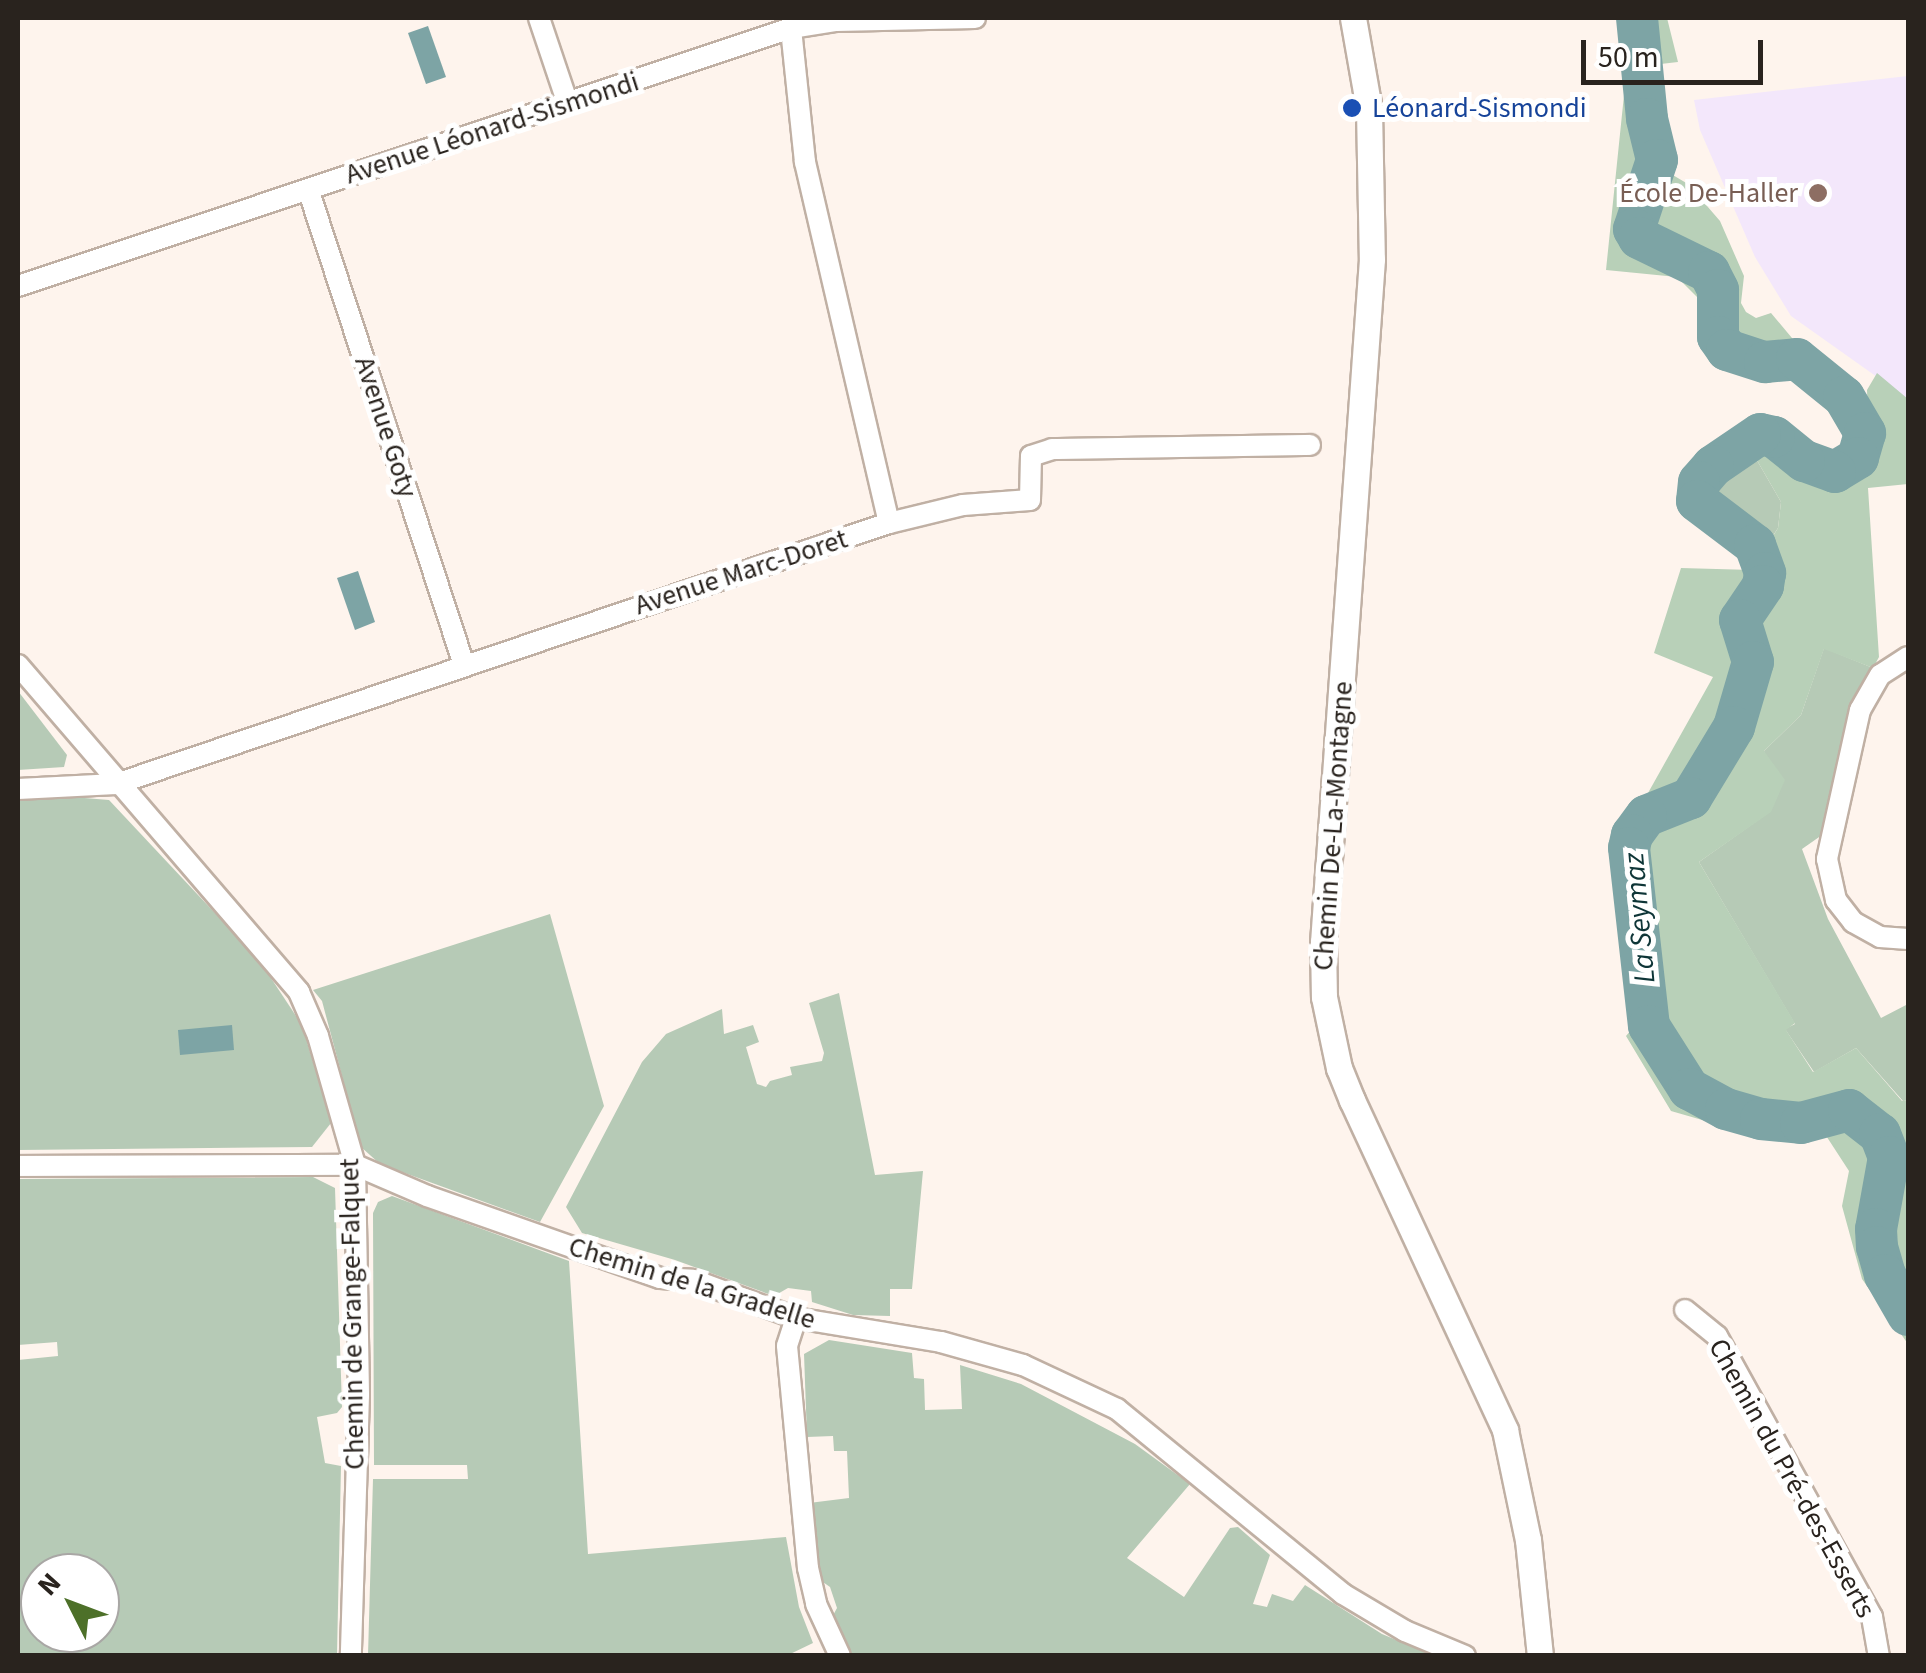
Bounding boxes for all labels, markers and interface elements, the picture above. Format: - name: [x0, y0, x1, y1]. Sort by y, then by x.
- scale bar: [1586, 20, 1768, 82]
- text: 50 m: [1598, 36, 1659, 79]
- street label: Avenue Léonard-Sismondi: [341, 65, 643, 191]
- place label: Léonard-Sismondi: [1372, 91, 1587, 125]
- marker: Léonard-Sismondi: [1341, 97, 1363, 119]
- place label: École De-Haller: [1619, 176, 1798, 210]
- marker: École De-Haller: [1807, 182, 1829, 204]
- street label: Avenue Goty: [347, 352, 425, 502]
- street label: Avenue Marc-Doret: [630, 522, 852, 622]
- street label: Chemin De-La-Montagne: [1306, 680, 1360, 972]
- water label: La Seymaz: [1616, 851, 1664, 985]
- street label: Chemin de Grange-Falquet: [332, 1158, 372, 1470]
- street label: Chemin de la Gradelle: [565, 1230, 819, 1336]
- street label: Chemin du Pré-des-Esserts: [1701, 1333, 1883, 1623]
- north arrow: [20, 1553, 120, 1653]
- text: N: [28, 1564, 70, 1605]

